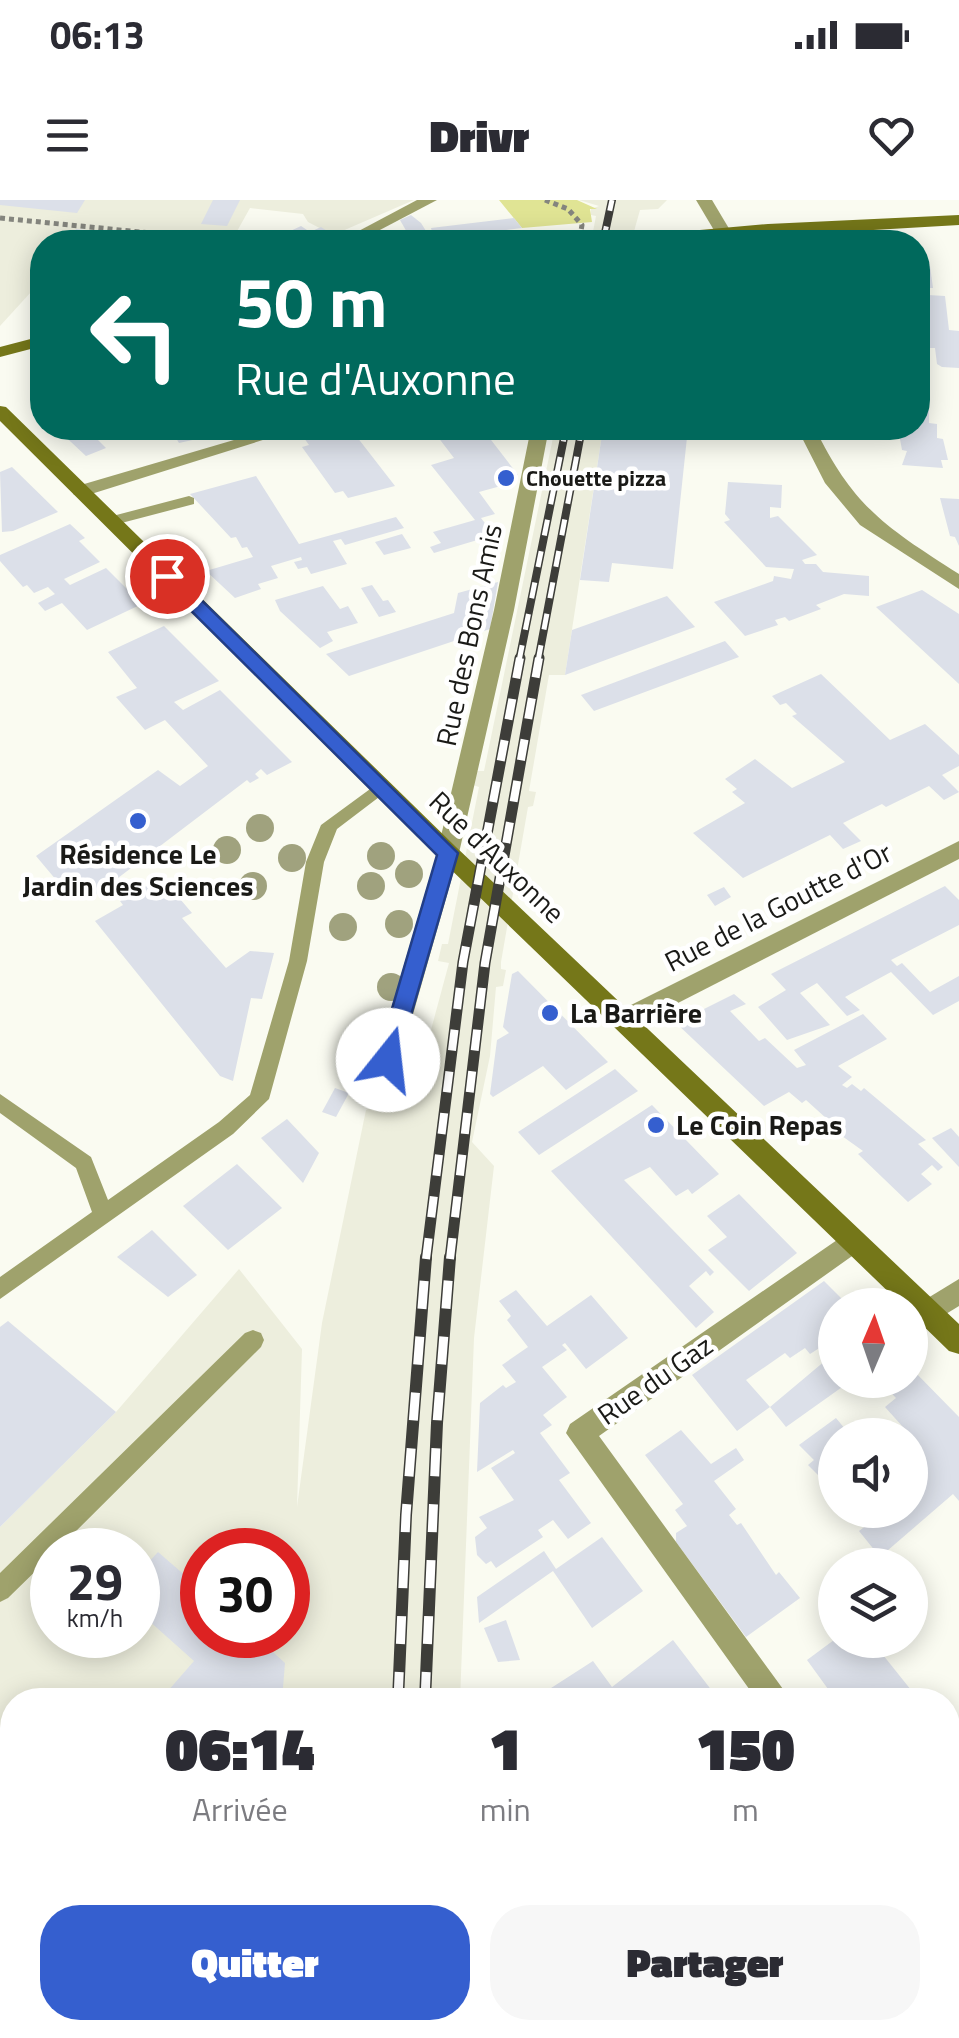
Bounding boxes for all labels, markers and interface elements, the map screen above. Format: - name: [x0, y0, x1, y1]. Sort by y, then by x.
- text: 06:13: [50, 6, 145, 64]
- text: Drivr: [430, 101, 529, 169]
- icon: menu: [40, 108, 95, 163]
- icon: heart: [864, 108, 919, 163]
- text: 50 m: [235, 248, 388, 354]
- icon: left: [70, 270, 200, 400]
- text: Rue d'Auxonne: [235, 344, 516, 412]
- place label: Chouette pizza: [526, 461, 666, 495]
- marker: Chouette pizza: [495, 467, 517, 489]
- street label: Rue des Bons Amis: [424, 520, 513, 750]
- pin: [125, 534, 210, 619]
- icon: arrive: [140, 549, 195, 604]
- street label: Rue d'Auxonne: [420, 781, 575, 933]
- marker: Résidence Le Jardin des Sciences: [127, 810, 149, 832]
- street label: Rue de la Goutte d'Or: [657, 831, 899, 982]
- place label: Résidence Le Jardin des Sciences: [22, 832, 254, 907]
- place label: La Barrière: [570, 991, 702, 1034]
- marker: La Barrière: [539, 1002, 561, 1024]
- position arrow: [336, 1008, 440, 1112]
- place label: Le Coin Repas: [676, 1103, 843, 1146]
- marker: Le Coin Repas: [645, 1114, 667, 1136]
- north arrow: [818, 1288, 928, 1398]
- map controls: [818, 1288, 928, 1658]
- street label: Rue du Gaz: [588, 1324, 721, 1435]
- button: sound: [818, 1418, 928, 1528]
- speed limit sign: 30: [180, 1528, 310, 1658]
- text: 29: [67, 1543, 123, 1619]
- button: layers: [818, 1548, 928, 1658]
- text: km/h: [67, 1599, 123, 1637]
- text: 06:14: [165, 1702, 314, 1793]
- text: 1: [489, 1702, 522, 1793]
- text: 150: [696, 1702, 795, 1793]
- text: Arrivée: [192, 1785, 288, 1833]
- text: min: [480, 1785, 531, 1833]
- text: m: [732, 1785, 759, 1833]
- button: Quitter: [40, 1905, 470, 2020]
- button: Partager: [490, 1905, 920, 2020]

